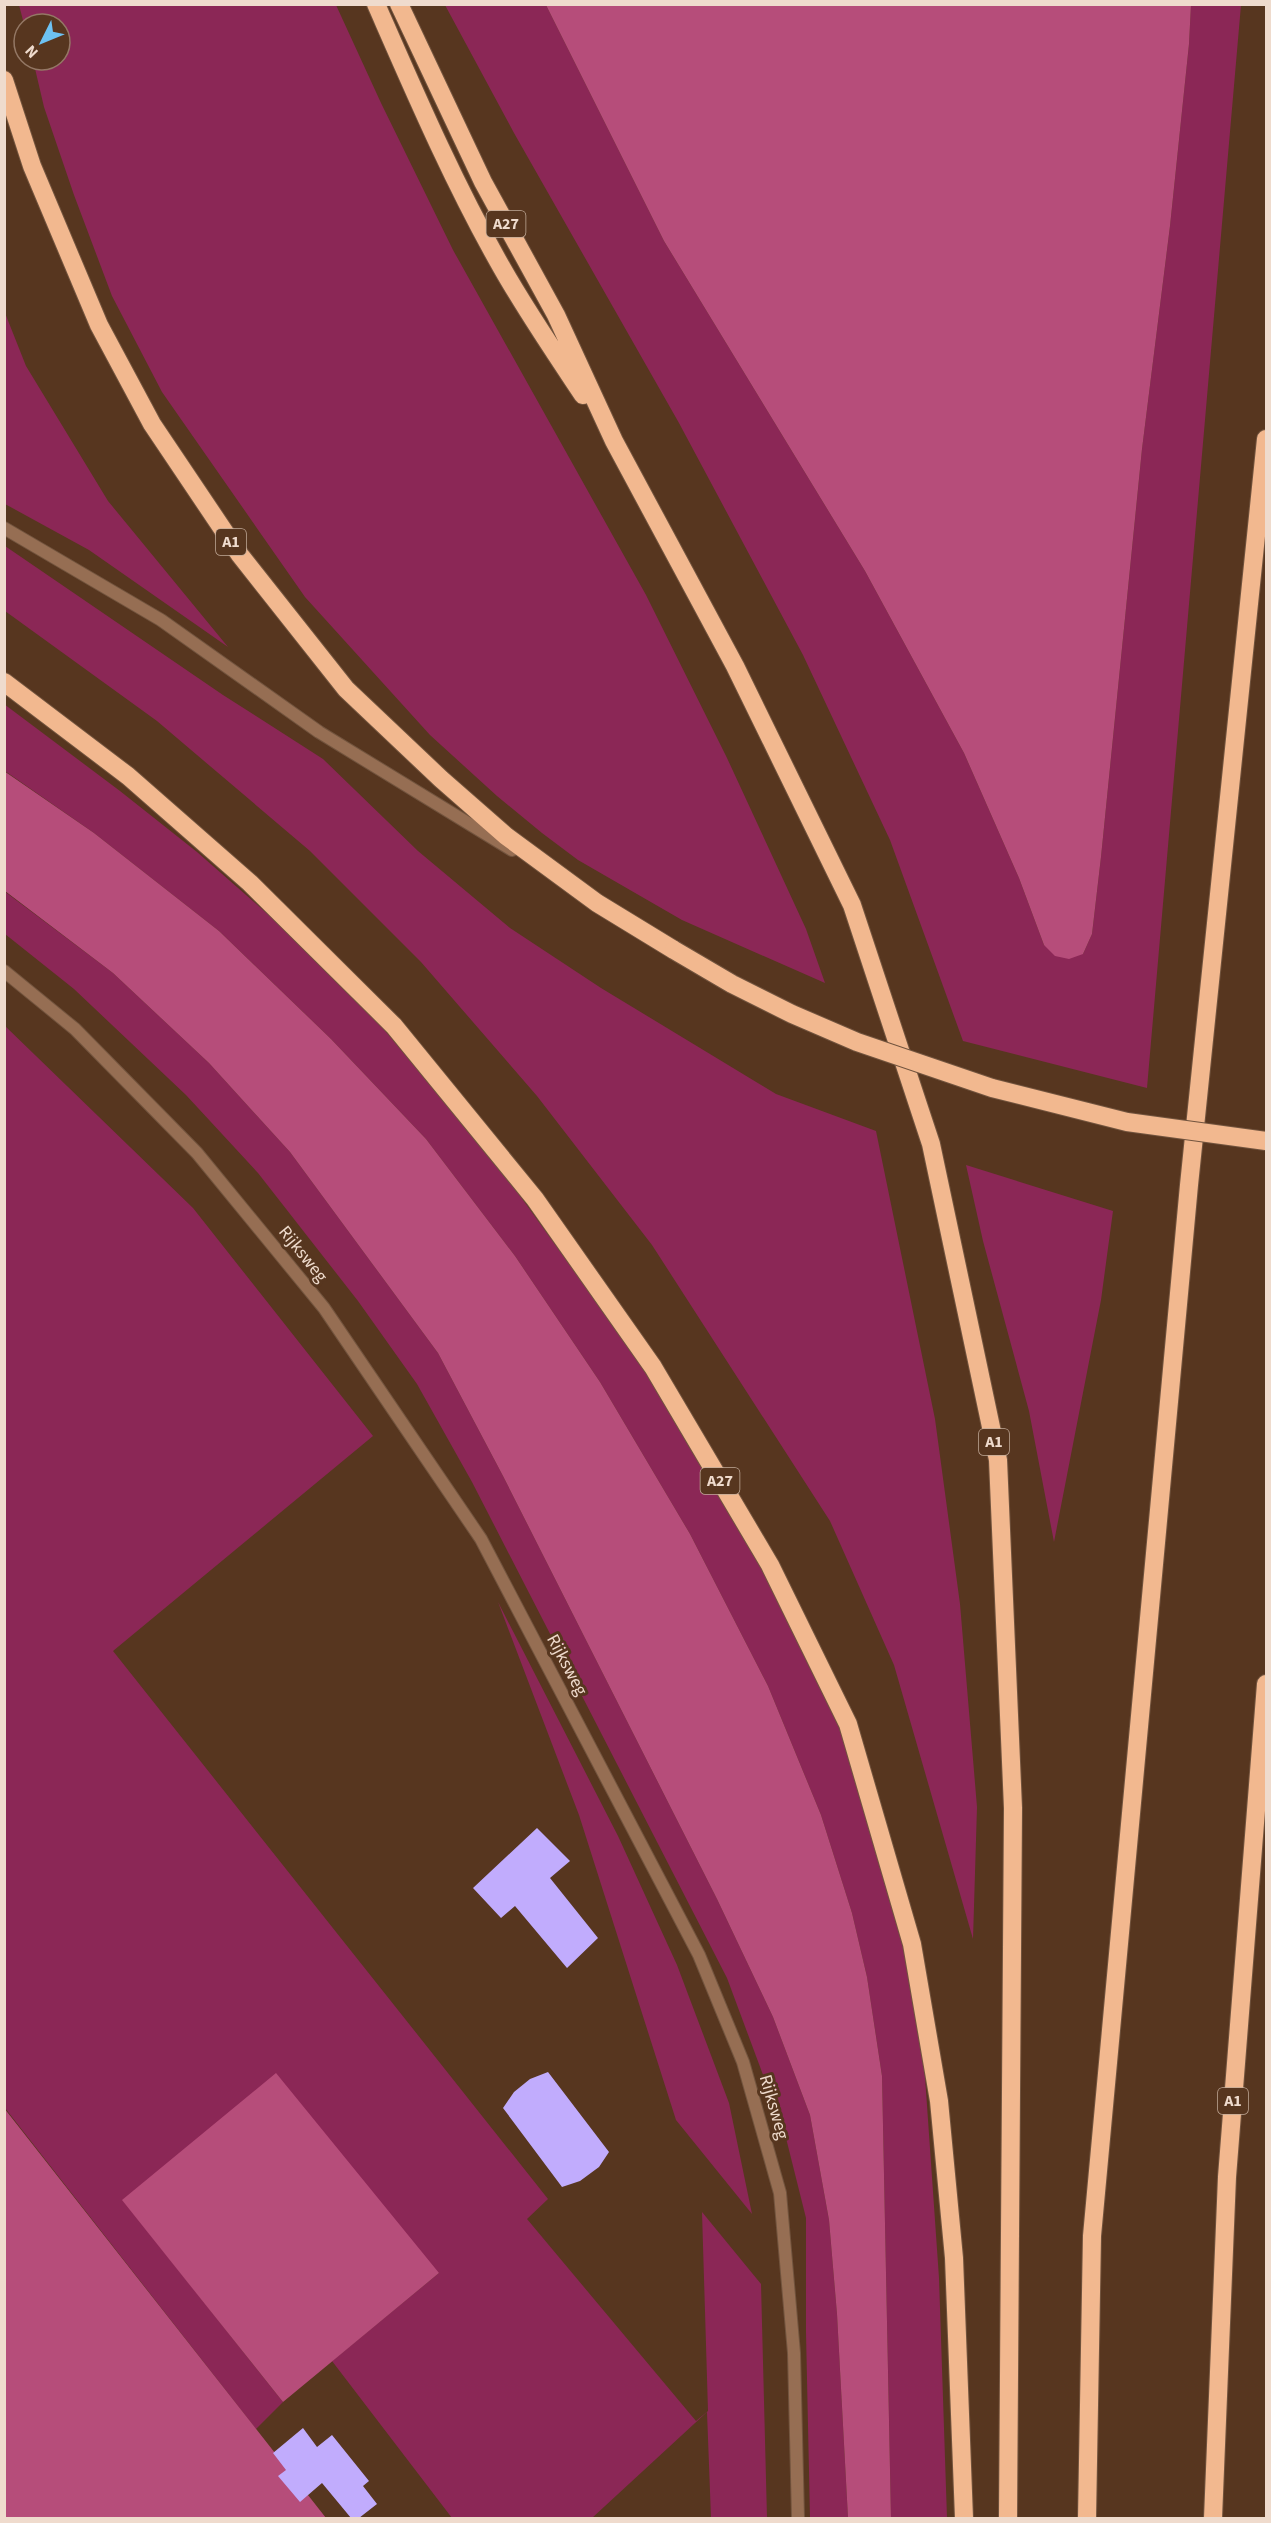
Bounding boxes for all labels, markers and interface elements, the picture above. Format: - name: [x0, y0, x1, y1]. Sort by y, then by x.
- north arrow: [12, 12, 72, 72]
- text: N: [20, 40, 43, 63]
- road number: A27: [486, 211, 526, 237]
- road number: A1: [216, 529, 246, 555]
- street label: Rijksweg: [272, 1220, 334, 1288]
- road number: A1: [979, 1429, 1009, 1455]
- road number: A27: [700, 1468, 740, 1494]
- street label: Rijksweg: [540, 1630, 594, 1700]
- street label: Rijksweg: [753, 2072, 795, 2142]
- road number: A1: [1218, 2088, 1248, 2114]

